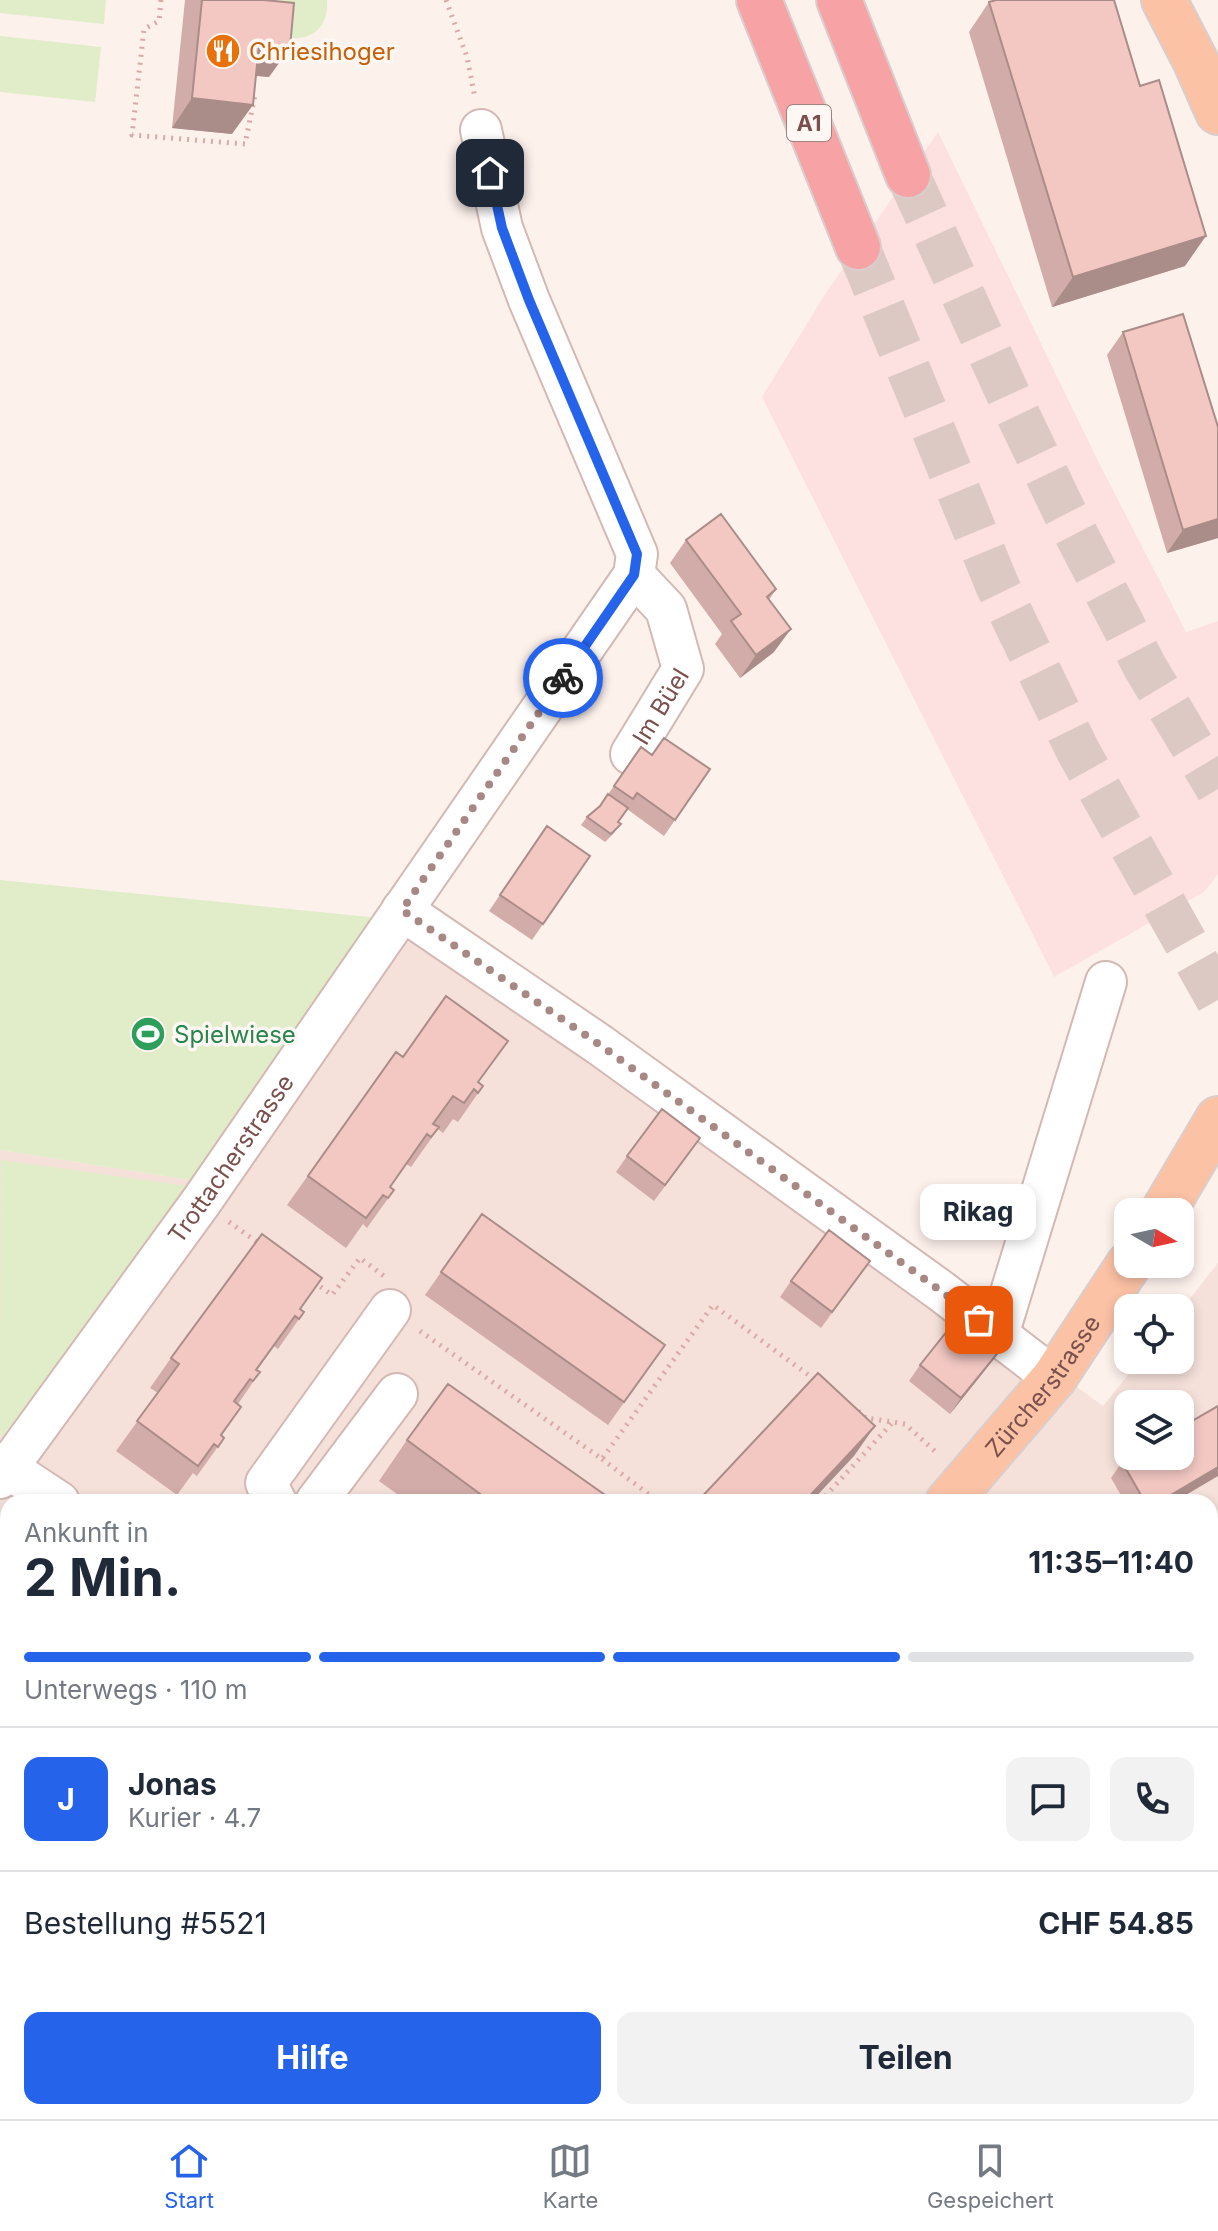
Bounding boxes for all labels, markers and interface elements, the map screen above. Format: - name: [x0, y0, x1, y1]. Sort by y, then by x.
- restaurant icon: Chriesihoger: [204, 32, 242, 70]
- place label: Chriesihoger: [249, 37, 395, 66]
- road number: A1: [787, 105, 831, 141]
- pin: [456, 139, 524, 207]
- icon: home: [468, 151, 512, 195]
- courier: [523, 638, 603, 718]
- icon: bike: [541, 656, 585, 700]
- street label: Im Büel: [626, 663, 694, 750]
- sports icon: Spielwiese: [129, 1015, 167, 1053]
- place label: Spielwiese: [174, 1020, 296, 1049]
- street label: Trottacherstrasse: [162, 1069, 299, 1249]
- callout: Rikag: [921, 1184, 1037, 1240]
- text: Rikag: [943, 1196, 1013, 1227]
- north arrow: [1114, 1198, 1194, 1278]
- map controls: [1114, 1198, 1194, 1470]
- pin: [945, 1286, 1013, 1354]
- button: locate: [1114, 1294, 1194, 1374]
- icon: bag: [957, 1298, 1001, 1342]
- street label: Zürcherstrasse: [979, 1309, 1106, 1463]
- button: layers: [1114, 1390, 1194, 1470]
- text: Ankunft in: [24, 1517, 149, 1548]
- text: 11:35–11:40: [1028, 1544, 1194, 1580]
- text: 2 Min.: [24, 1546, 181, 1609]
- text: Unterwegs · 110 m: [24, 1674, 248, 1705]
- button: chat: [1006, 1757, 1090, 1841]
- button: phone: [1110, 1757, 1194, 1841]
- text: Jonas: [128, 1766, 217, 1802]
- text: J: [57, 1781, 75, 1817]
- text: Kurier · 4.7: [128, 1802, 261, 1833]
- text: Bestellung #5521: [24, 1905, 267, 1941]
- text: CHF 54.85: [1038, 1905, 1194, 1941]
- button: Hilfe: [24, 2012, 601, 2104]
- button: Teilen: [617, 2012, 1194, 2104]
- tab: Start: [164, 2139, 214, 2213]
- tab: Karte: [543, 2139, 598, 2213]
- tab: Gespeichert: [927, 2139, 1054, 2213]

